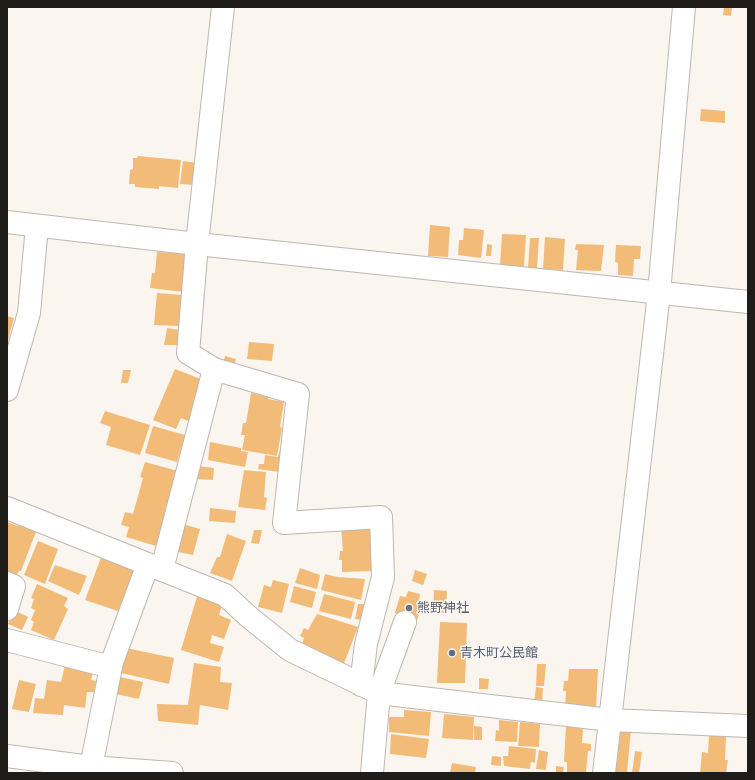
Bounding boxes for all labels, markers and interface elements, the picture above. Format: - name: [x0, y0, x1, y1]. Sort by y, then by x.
- place label: 熊野神社: [417, 600, 469, 616]
- marker: 熊野神社: [404, 603, 414, 613]
- place label: 青木町公民館: [460, 645, 538, 661]
- marker: 青木町公民館: [447, 648, 457, 658]

